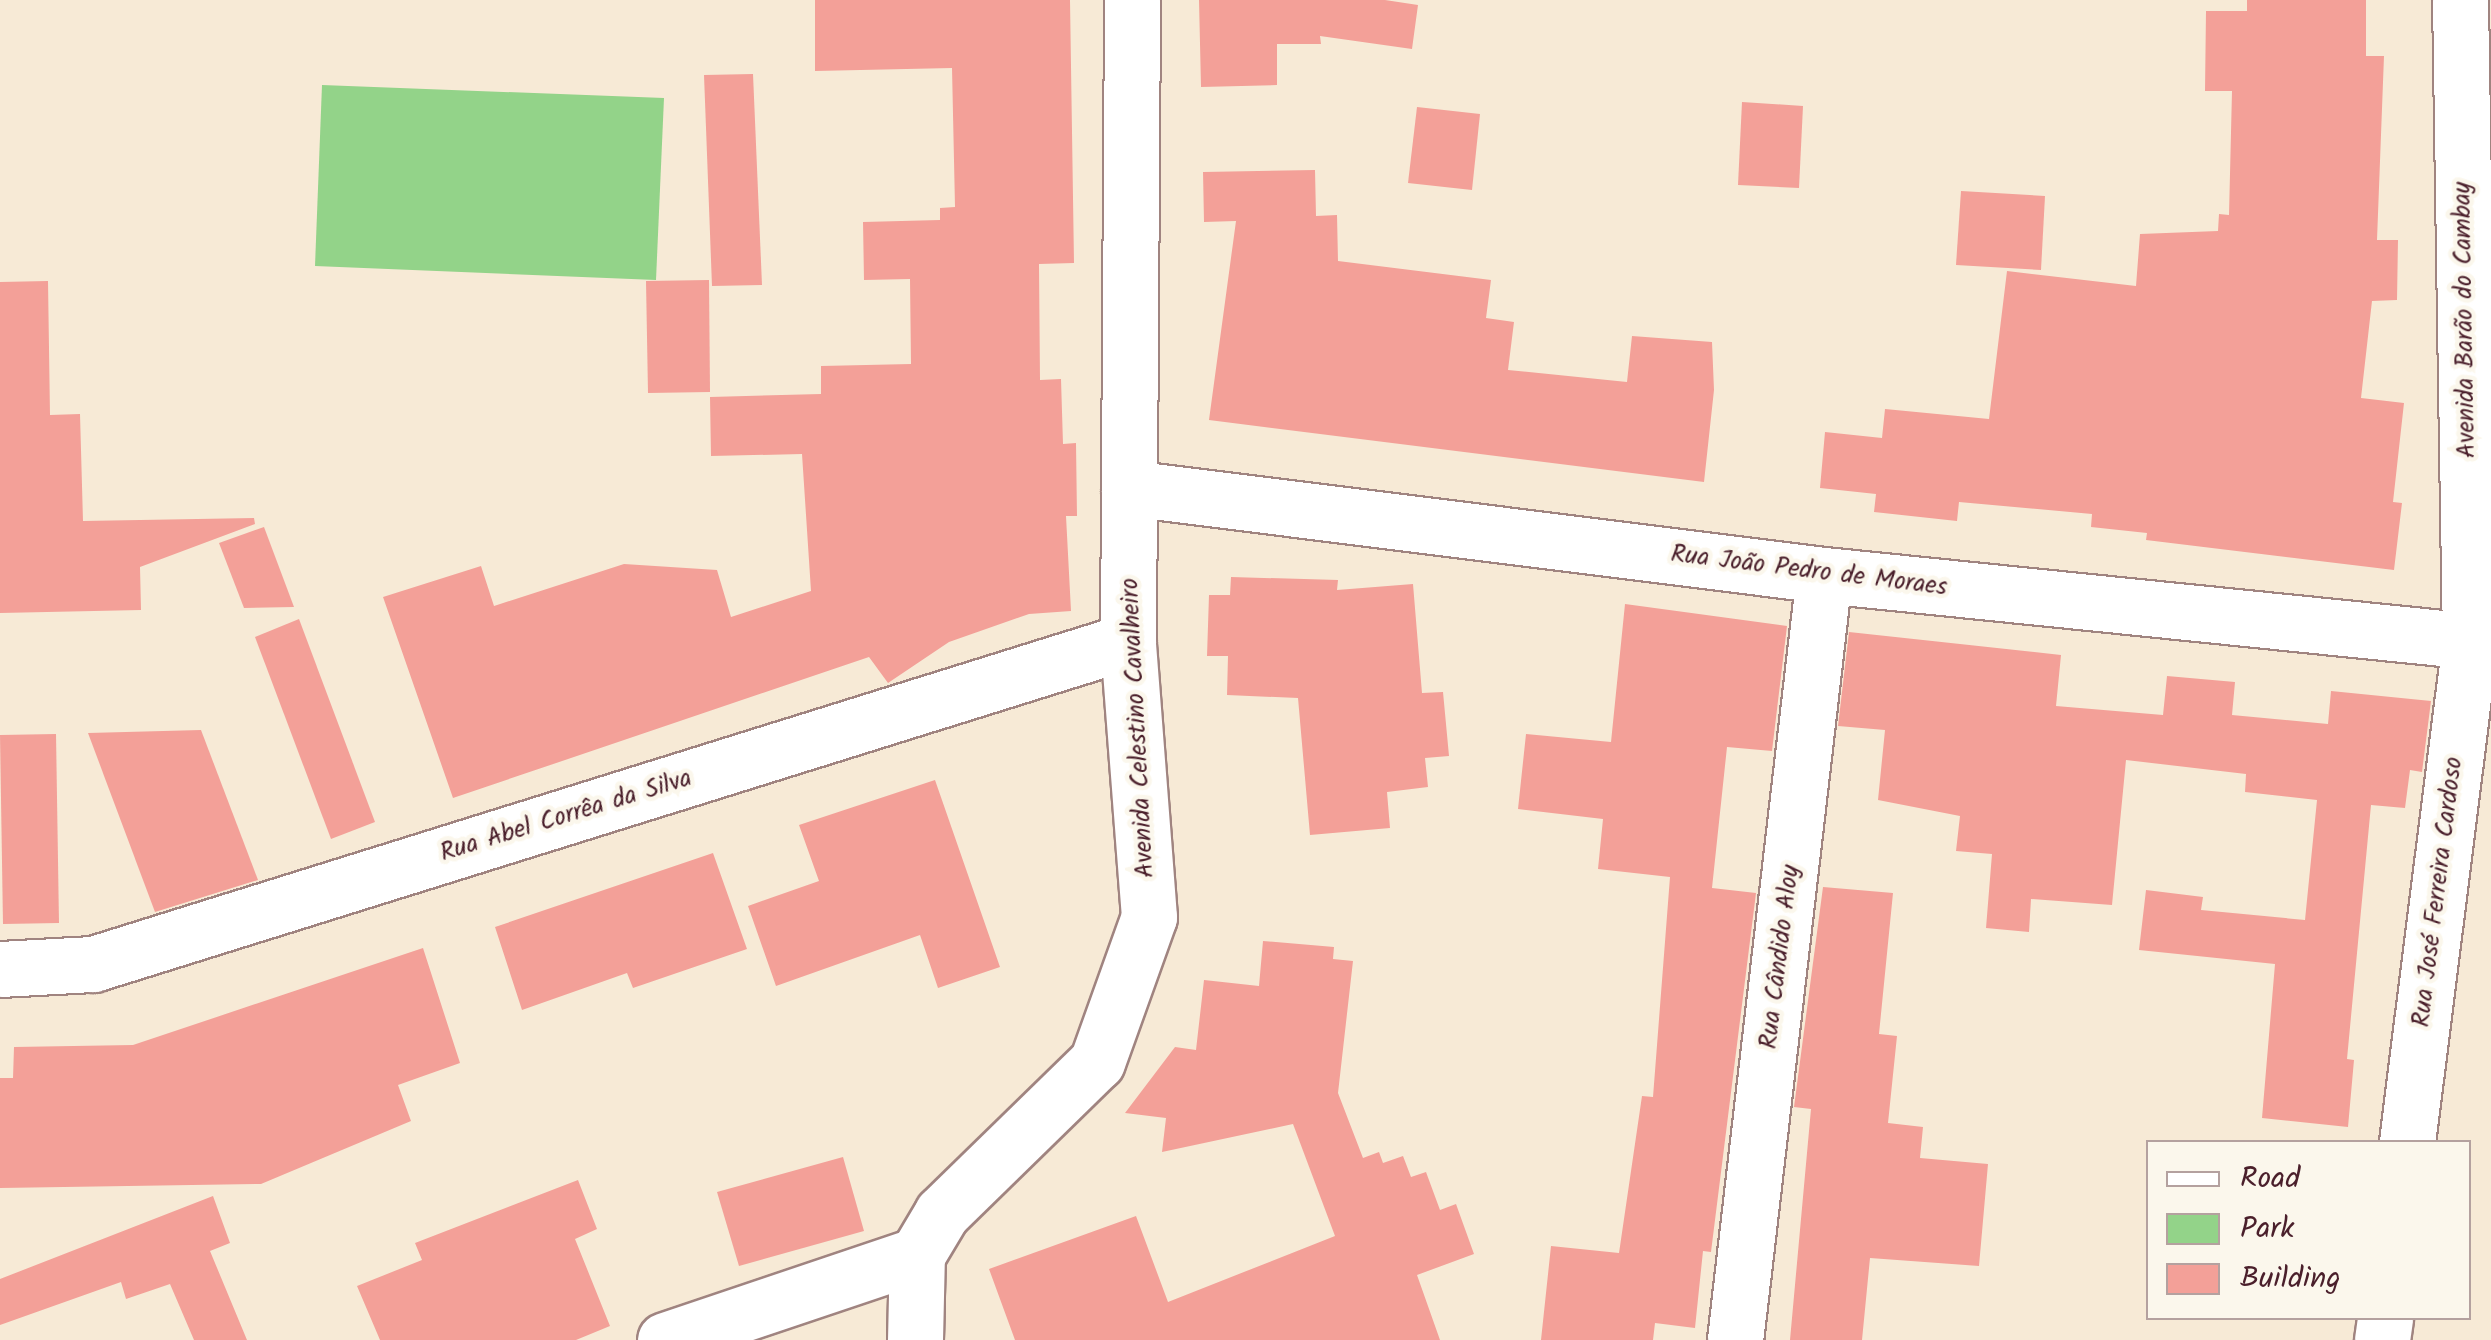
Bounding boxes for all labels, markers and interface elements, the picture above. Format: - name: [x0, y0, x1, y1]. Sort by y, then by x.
- street label: Avenida Barão do Cambay: [2448, 181, 2482, 459]
- street label: Rua João Pedro de Moraes: [1669, 539, 1949, 603]
- street label: Avenida Celestino Cavalheiro: [1115, 577, 1161, 879]
- street label: Rua José Ferreira Cardoso: [2407, 755, 2469, 1029]
- street label: Rua Abel Corrêa da Silva: [437, 763, 695, 869]
- street label: Rua Cândido Aloy: [1754, 863, 1806, 1051]
- legend: [2146, 1140, 2471, 1320]
- text: Road: [2240, 1155, 2300, 1203]
- text: Park: [2240, 1205, 2294, 1253]
- text: Building: [2240, 1255, 2340, 1303]

